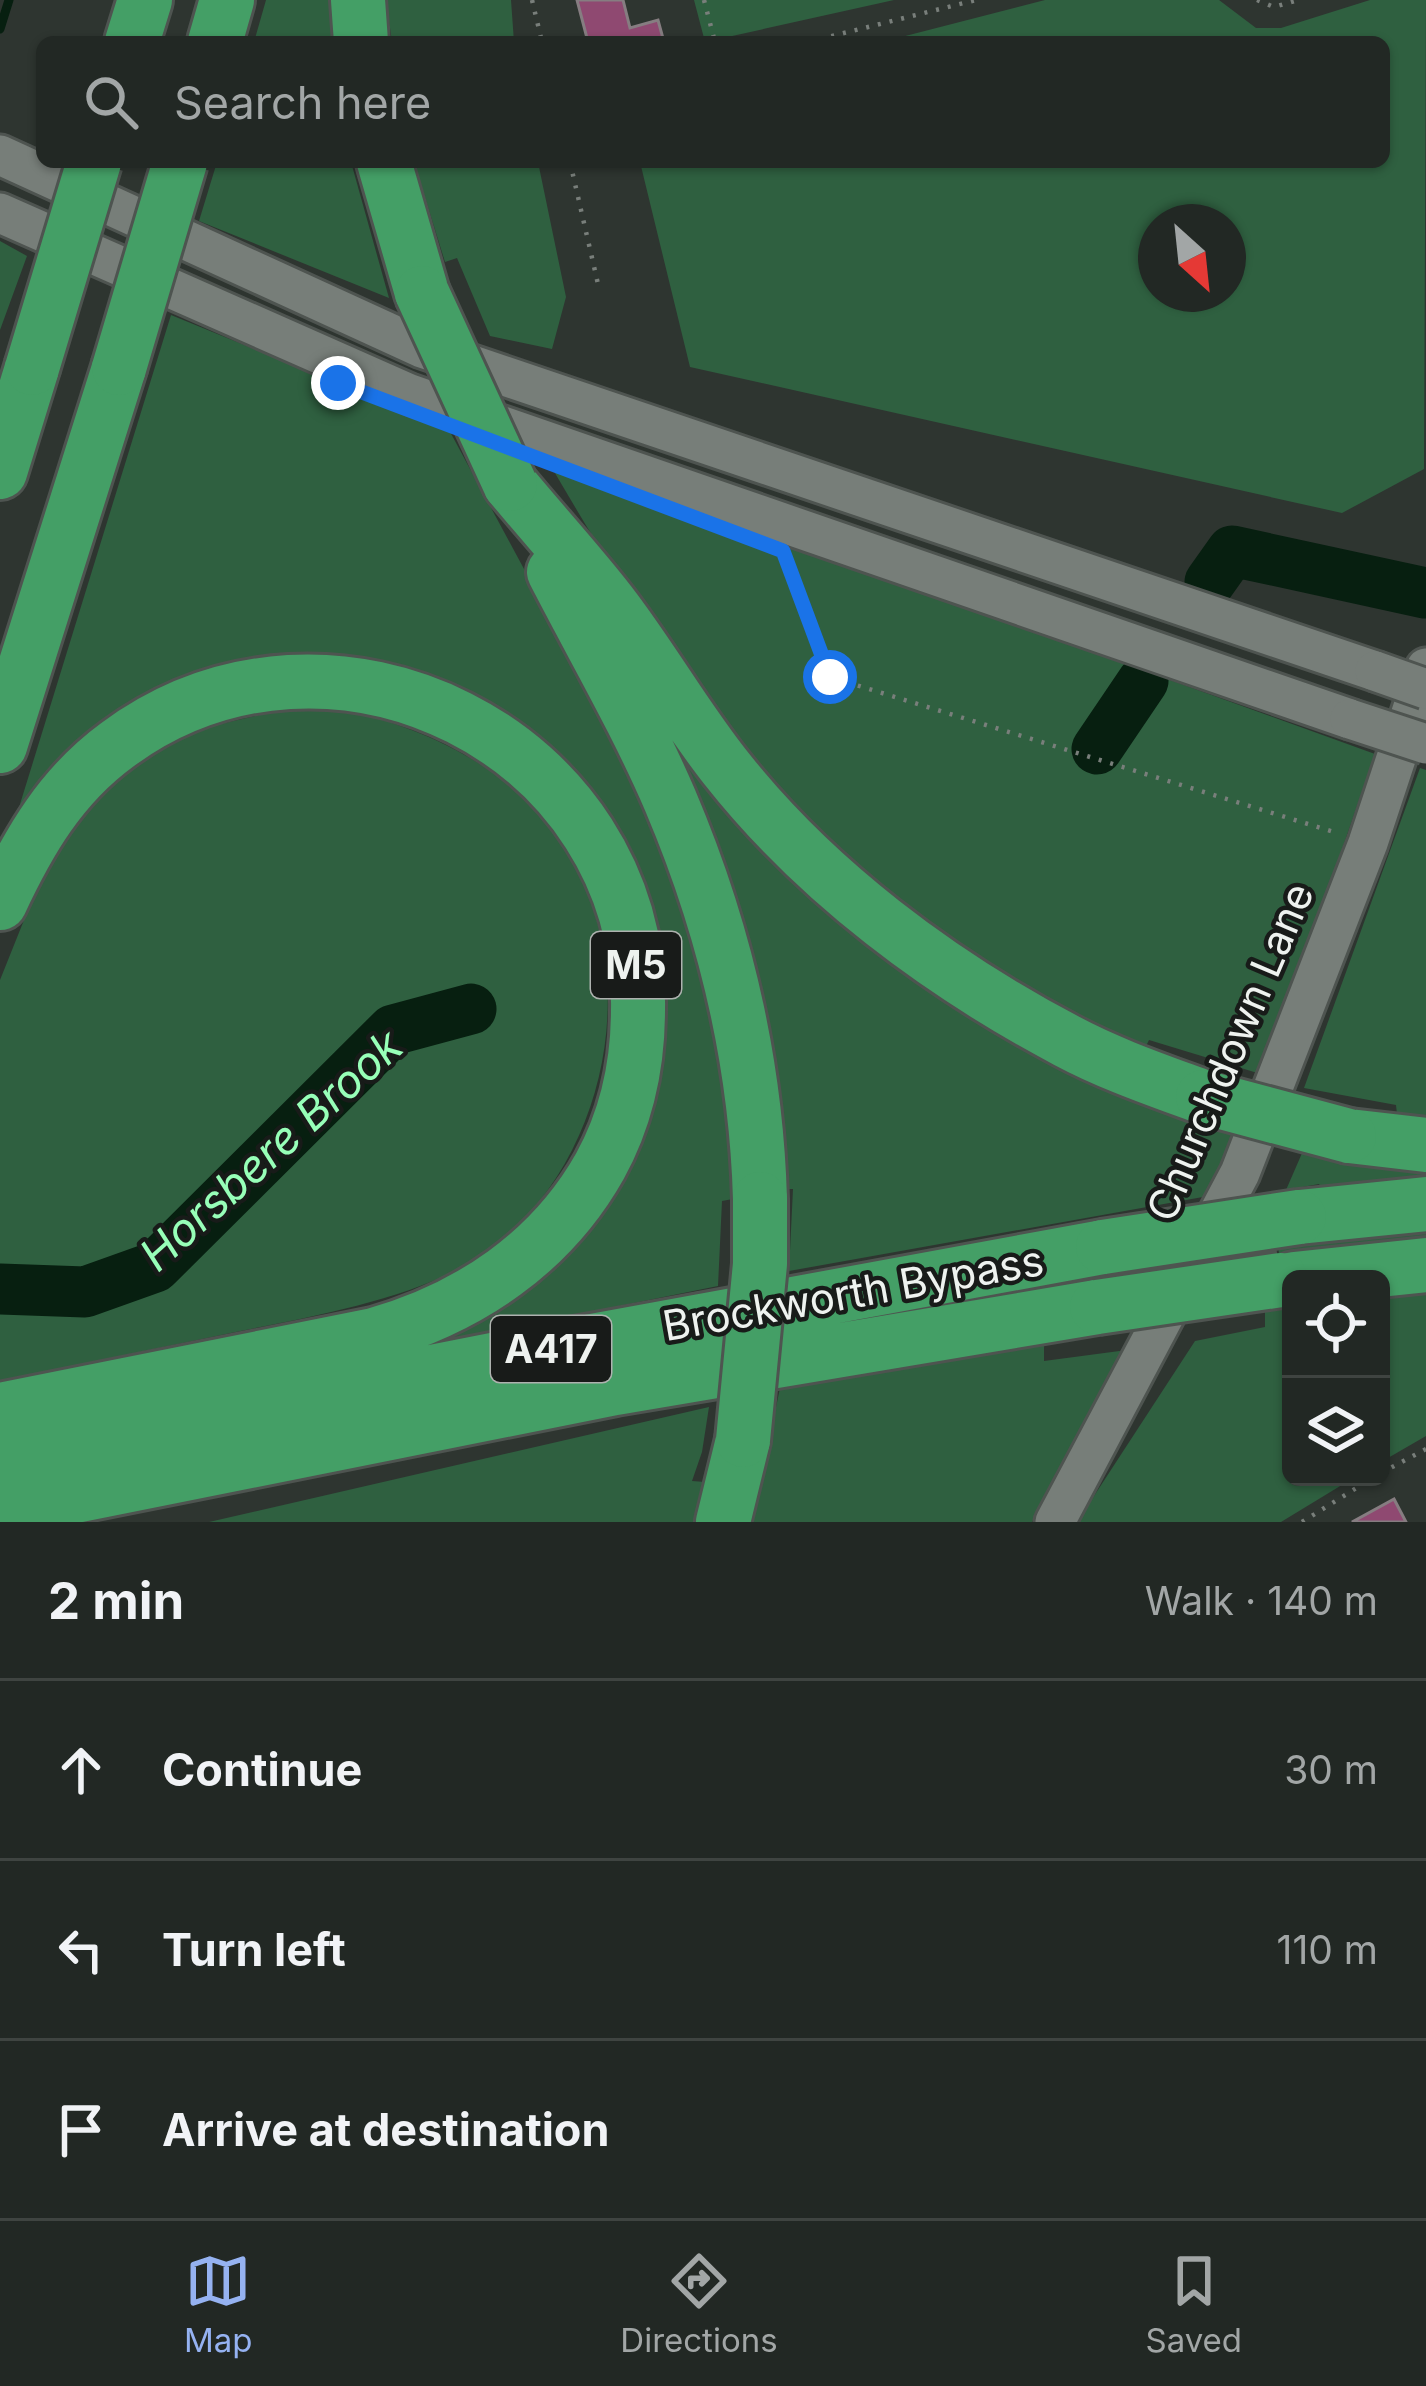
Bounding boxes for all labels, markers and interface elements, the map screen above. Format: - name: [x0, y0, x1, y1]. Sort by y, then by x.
- search box: [36, 36, 1390, 168]
- icon: search: [78, 69, 144, 135]
- text: Search here: [174, 75, 431, 130]
- north arrow: [1138, 204, 1246, 312]
- route end: [311, 356, 365, 410]
- route start: [803, 650, 857, 704]
- street label: Churchdown Lane: [1135, 875, 1324, 1228]
- road number: M5: [591, 932, 681, 998]
- water label: Horsbere Brook: [128, 1017, 414, 1282]
- street label: Brockworth Bypass: [659, 1234, 1047, 1351]
- map controls: [1282, 1270, 1390, 1486]
- button: locate: [1282, 1270, 1390, 1378]
- road number: A417: [491, 1316, 611, 1382]
- button: layers: [1282, 1378, 1390, 1486]
- text: 2 min: [48, 1570, 184, 1631]
- text: Walk · 140 m: [1145, 1577, 1378, 1624]
- icon: ahead: [48, 1737, 114, 1803]
- text: Continue: [162, 1742, 362, 1797]
- text: 30 m: [1284, 1746, 1378, 1793]
- icon: left: [48, 1917, 114, 1983]
- text: Turn left: [162, 1922, 346, 1977]
- text: 110 m: [1277, 1926, 1378, 1973]
- icon: arrive: [48, 2097, 114, 2163]
- text: Arrive at destination: [162, 2102, 609, 2157]
- tab: Map: [184, 2248, 252, 2360]
- tab: Directions: [620, 2248, 778, 2360]
- tab: Saved: [1145, 2248, 1242, 2360]

